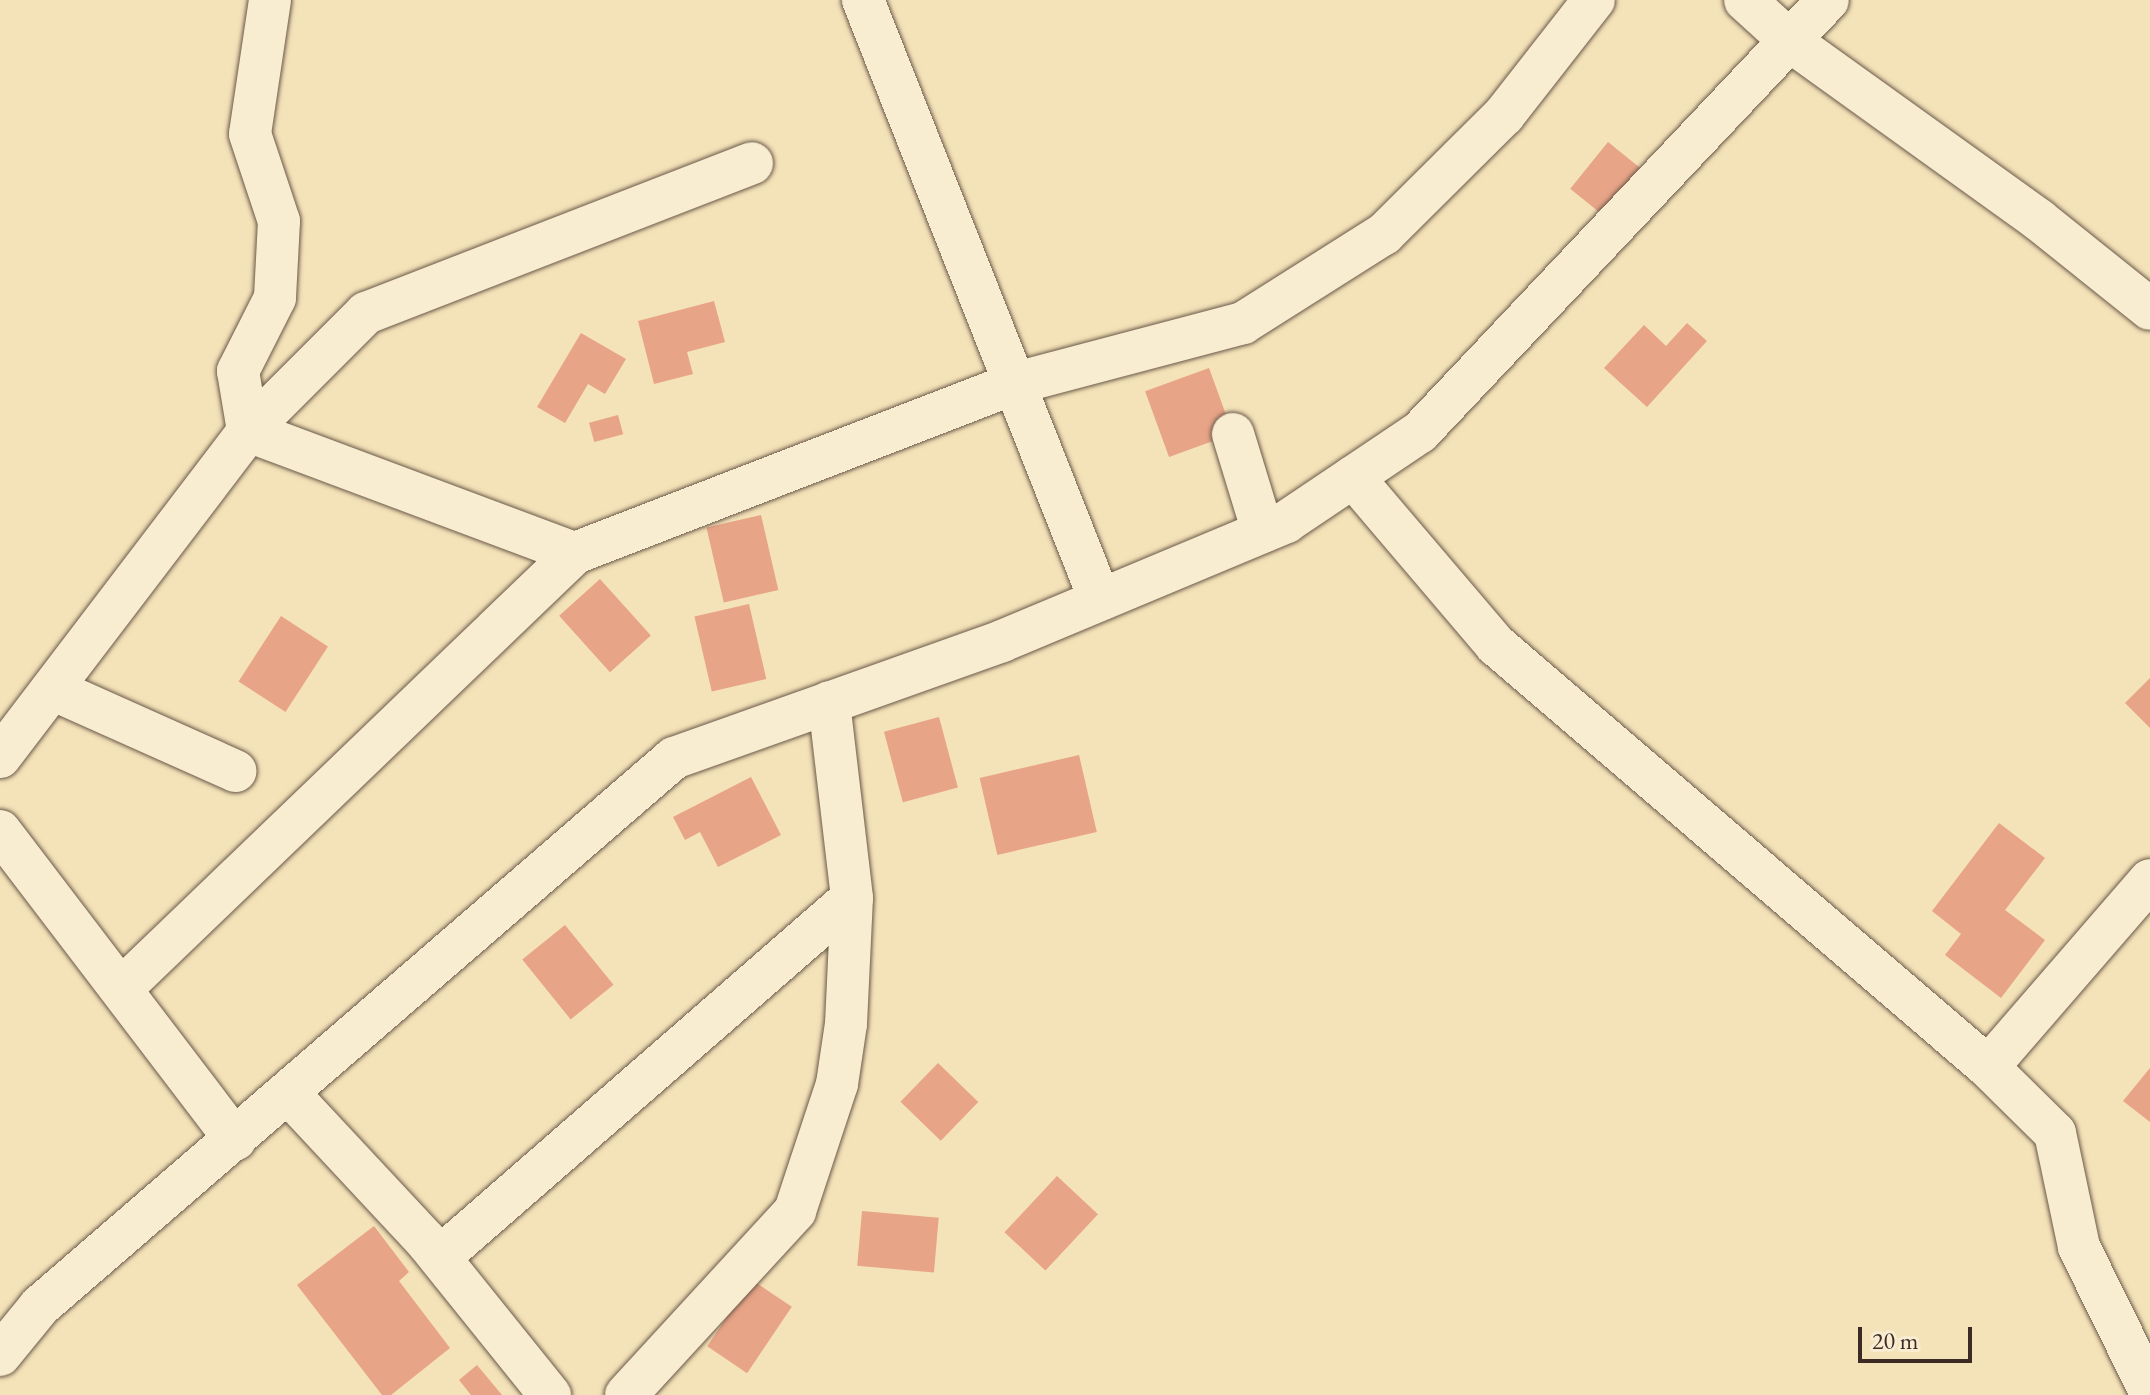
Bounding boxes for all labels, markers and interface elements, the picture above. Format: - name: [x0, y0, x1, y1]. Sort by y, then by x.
- scale bar: [1862, 1311, 1976, 1361]
- text: 20 m: [1872, 1325, 1919, 1356]

